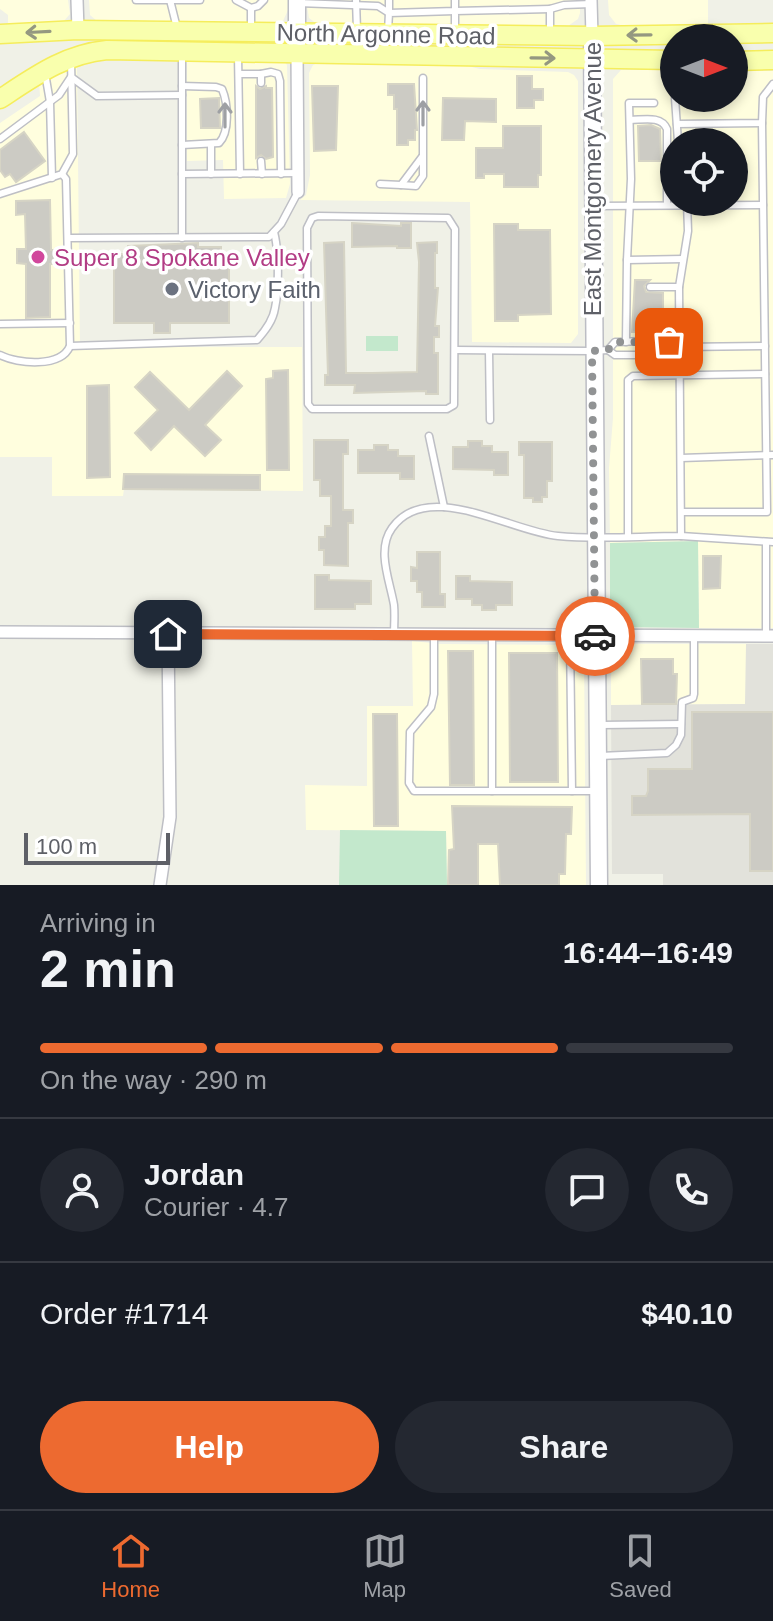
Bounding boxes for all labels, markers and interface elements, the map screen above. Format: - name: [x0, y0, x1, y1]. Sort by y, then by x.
- street label: North Argonne Road: [276, 19, 496, 49]
- north arrow: [660, 24, 748, 112]
- map controls: [660, 24, 748, 216]
- one-way arrow: [25, 25, 52, 40]
- one-way arrow: [626, 28, 653, 43]
- street label: East Montgomery Avenue: [579, 42, 606, 316]
- one-way arrow: [529, 50, 556, 65]
- one-way arrow: [415, 100, 431, 127]
- one-way arrow: [218, 102, 233, 129]
- button: locate: [660, 128, 748, 216]
- place label: Super 8 Spokane Valley: [54, 244, 310, 271]
- marker: Super 8 Spokane Valley: [29, 248, 47, 266]
- place label: Victory Faith: [188, 276, 321, 303]
- marker: Victory Faith: [163, 280, 181, 298]
- pin: [635, 308, 703, 376]
- icon: bag: [647, 320, 691, 364]
- courier: [555, 596, 635, 676]
- pin: [134, 600, 202, 668]
- icon: home: [146, 612, 190, 656]
- icon: car: [573, 614, 617, 658]
- scale bar: [24, 829, 170, 865]
- text: 100 m: [36, 834, 97, 859]
- text: Arriving in: [40, 908, 156, 938]
- text: 16:44–16:49: [563, 936, 733, 969]
- text: 2 min: [40, 940, 176, 998]
- text: On the way · 290 m: [40, 1065, 267, 1095]
- button: person: [40, 1148, 124, 1232]
- button: chat: [545, 1148, 629, 1232]
- button: phone: [649, 1148, 733, 1232]
- text: Jordan: [144, 1158, 244, 1191]
- text: Courier · 4.7: [144, 1192, 289, 1222]
- text: Order #1714: [40, 1297, 208, 1330]
- text: $40.10: [641, 1297, 733, 1330]
- button: Help: [40, 1401, 379, 1493]
- button: Share: [395, 1401, 733, 1493]
- tab: Home: [101, 1529, 160, 1603]
- tab: Map: [363, 1529, 407, 1603]
- tab: Saved: [609, 1529, 672, 1603]

